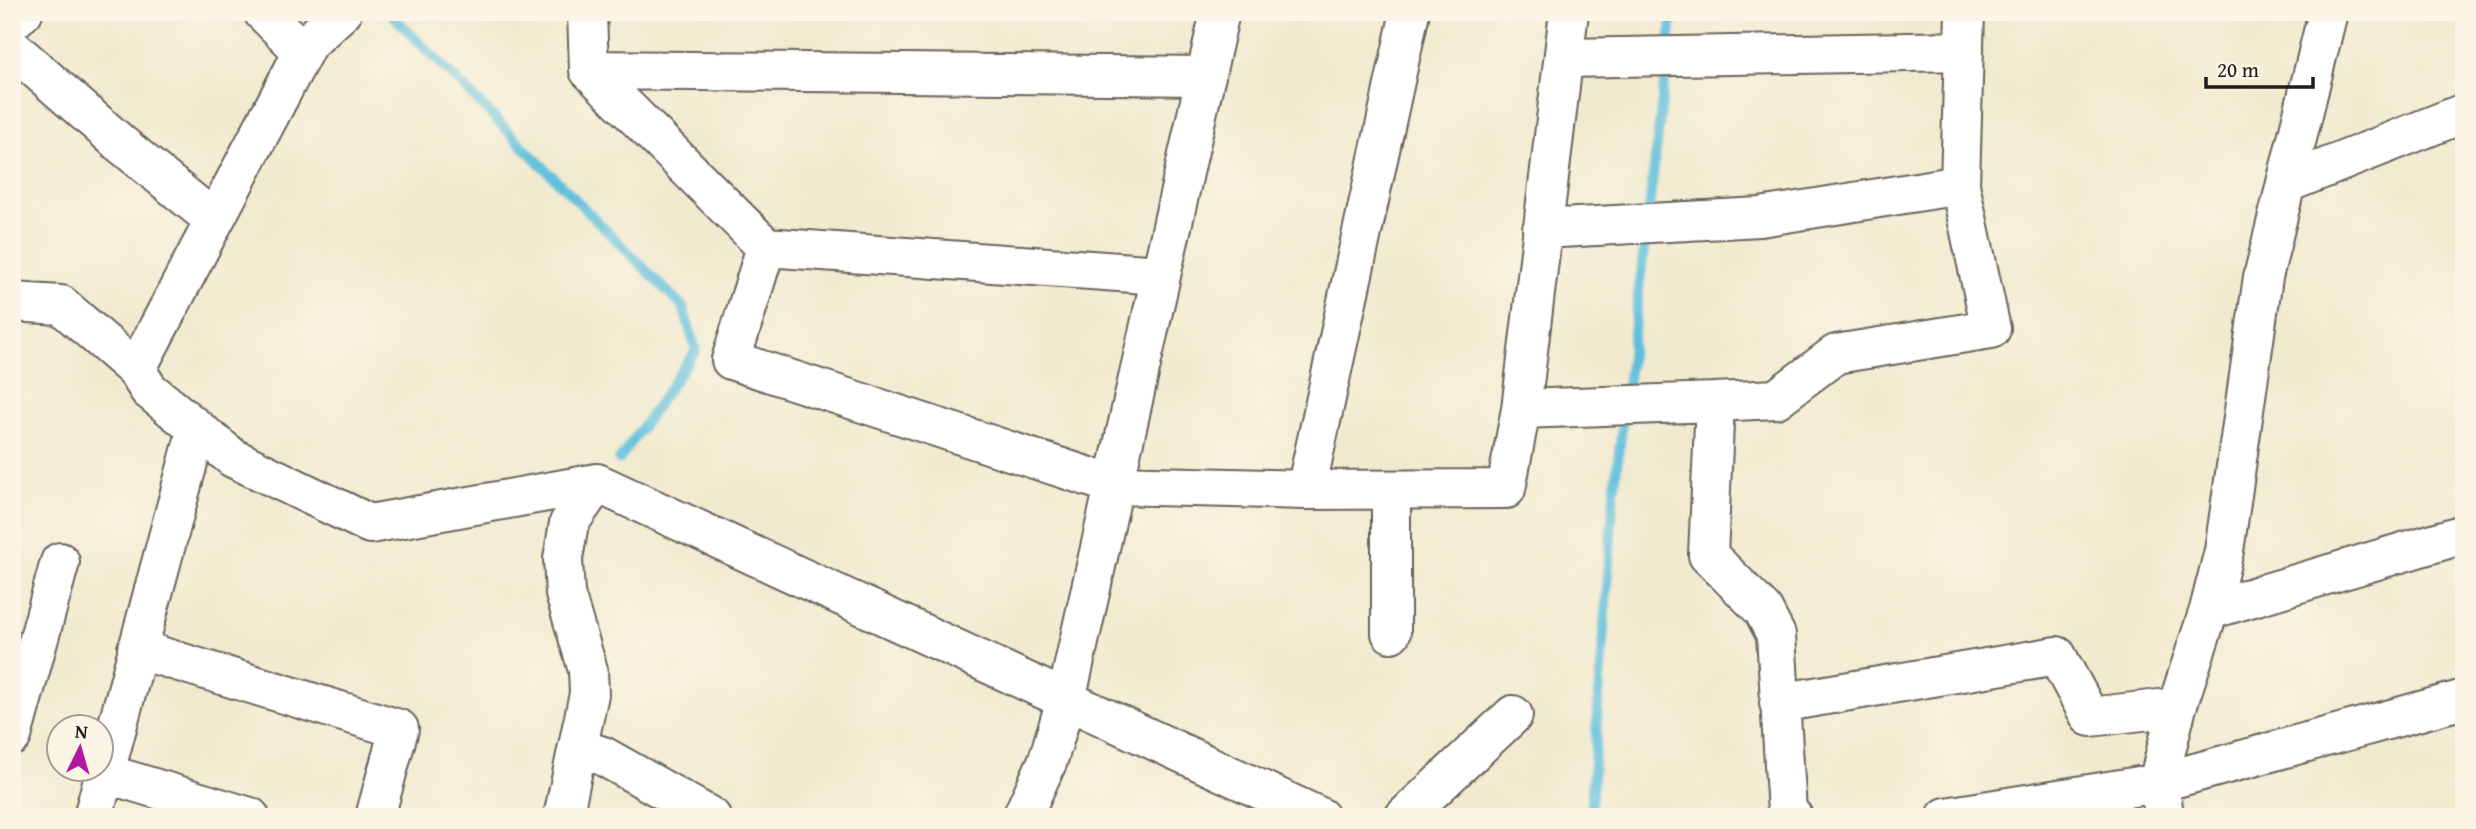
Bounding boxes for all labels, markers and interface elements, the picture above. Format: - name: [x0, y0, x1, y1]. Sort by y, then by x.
- scale bar: [2206, 46, 2313, 90]
- text: 20 m: [2217, 54, 2259, 85]
- north arrow: [46, 714, 116, 784]
- text: N: [74, 717, 89, 746]

